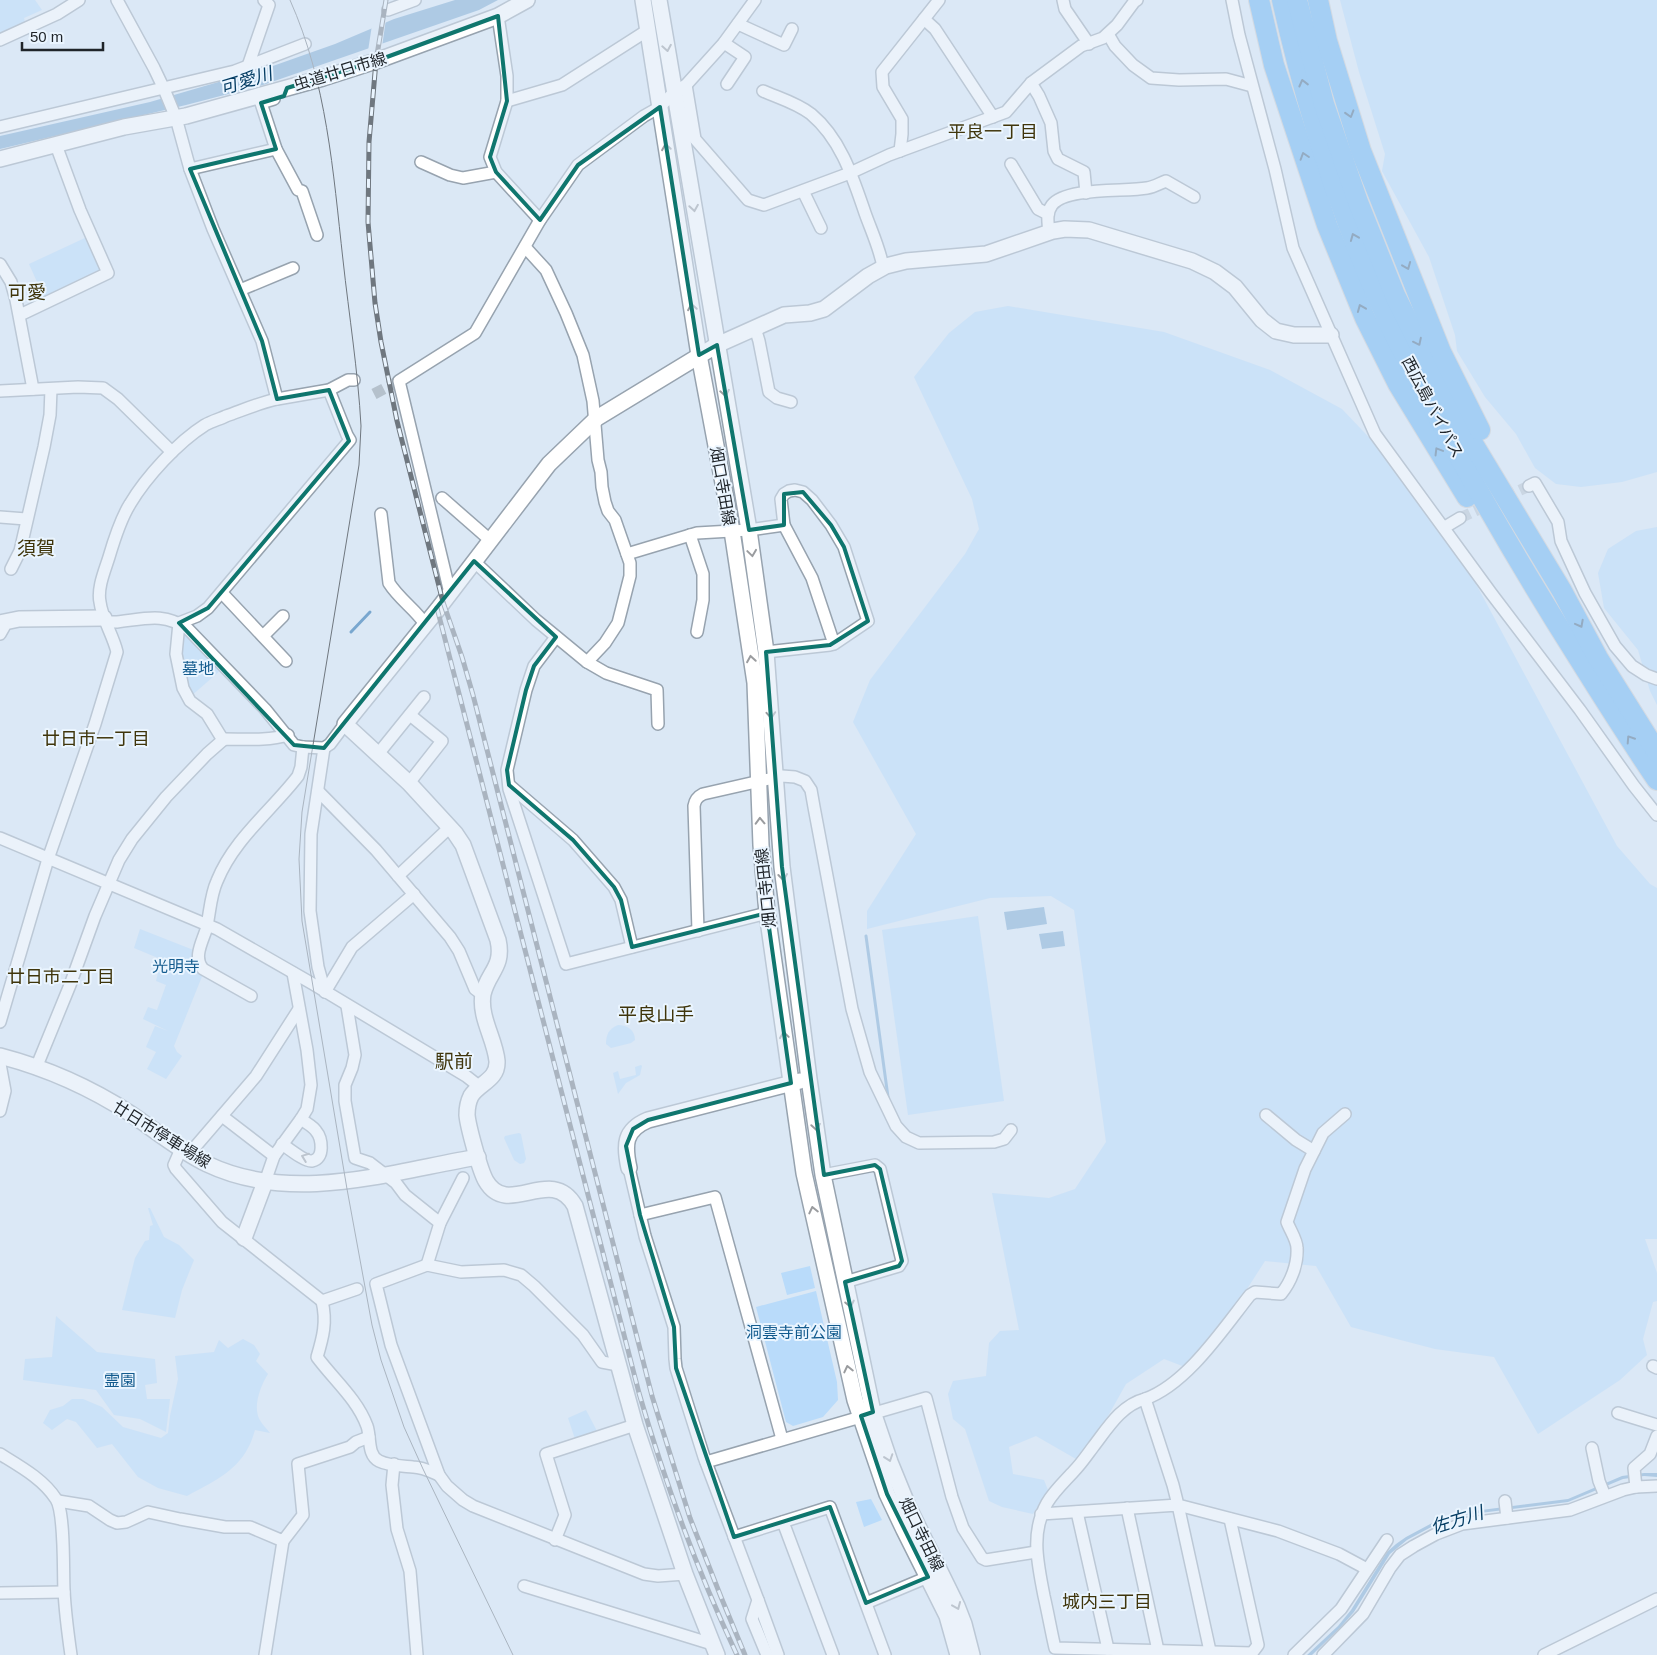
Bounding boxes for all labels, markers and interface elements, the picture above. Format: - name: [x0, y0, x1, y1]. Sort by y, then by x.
- scale bar: [22, 20, 104, 52]
- text: 50 m: [30, 28, 63, 45]
- one-way arrow: [662, 44, 672, 52]
- street label: 虫道廿日市線: [292, 49, 389, 94]
- water label: 可愛川: [217, 63, 277, 98]
- one-way arrow: [1298, 80, 1308, 88]
- one-way arrow: [1344, 110, 1354, 118]
- district label: 平良一丁目: [948, 122, 1038, 142]
- one-way arrow: [662, 142, 672, 151]
- one-way arrow: [1300, 152, 1310, 161]
- one-way arrow: [689, 204, 699, 213]
- one-way arrow: [1350, 233, 1360, 242]
- one-way arrow: [1401, 262, 1411, 270]
- district label: 可愛: [8, 282, 46, 303]
- one-way arrow: [687, 303, 698, 311]
- one-way arrow: [1357, 304, 1367, 313]
- one-way arrow: [1412, 337, 1422, 346]
- street label: 西広島バイパス: [1399, 354, 1466, 461]
- one-way arrow: [720, 389, 730, 397]
- street label: 畑口寺田線: [707, 445, 738, 527]
- one-way arrow: [1435, 447, 1445, 456]
- district label: 須賀: [17, 538, 55, 559]
- one-way arrow: [747, 549, 757, 558]
- one-way arrow: [1573, 619, 1583, 628]
- one-way arrow: [747, 655, 757, 664]
- park label: 墓地: [182, 660, 214, 677]
- one-way arrow: [765, 711, 776, 719]
- district label: 廿日市一丁目: [42, 729, 150, 749]
- one-way arrow: [1626, 736, 1636, 745]
- one-way arrow: [755, 817, 765, 825]
- street label: 畑口寺田線: [753, 847, 778, 929]
- one-way arrow: [777, 873, 788, 881]
- park label: 光明寺: [152, 958, 200, 975]
- district label: 廿日市二丁目: [7, 967, 115, 987]
- district label: 平良山手: [618, 1004, 694, 1025]
- one-way arrow: [779, 1031, 790, 1039]
- district label: 駅前: [435, 1051, 473, 1072]
- street label: 廿日市停車場線: [110, 1098, 214, 1171]
- one-way arrow: [810, 1123, 821, 1131]
- one-way arrow: [301, 1153, 310, 1163]
- one-way arrow: [808, 1206, 819, 1215]
- one-way arrow: [844, 1299, 855, 1308]
- park label: 洞雲寺前公園: [746, 1324, 842, 1341]
- one-way arrow: [843, 1364, 854, 1373]
- park label: 霊園: [104, 1372, 136, 1389]
- one-way arrow: [883, 1454, 893, 1462]
- street label: 畑口寺田線: [896, 1495, 947, 1574]
- water label: 佐方川: [1428, 1502, 1488, 1537]
- district label: 城内三丁目: [1062, 1592, 1152, 1612]
- one-way arrow: [951, 1601, 961, 1610]

